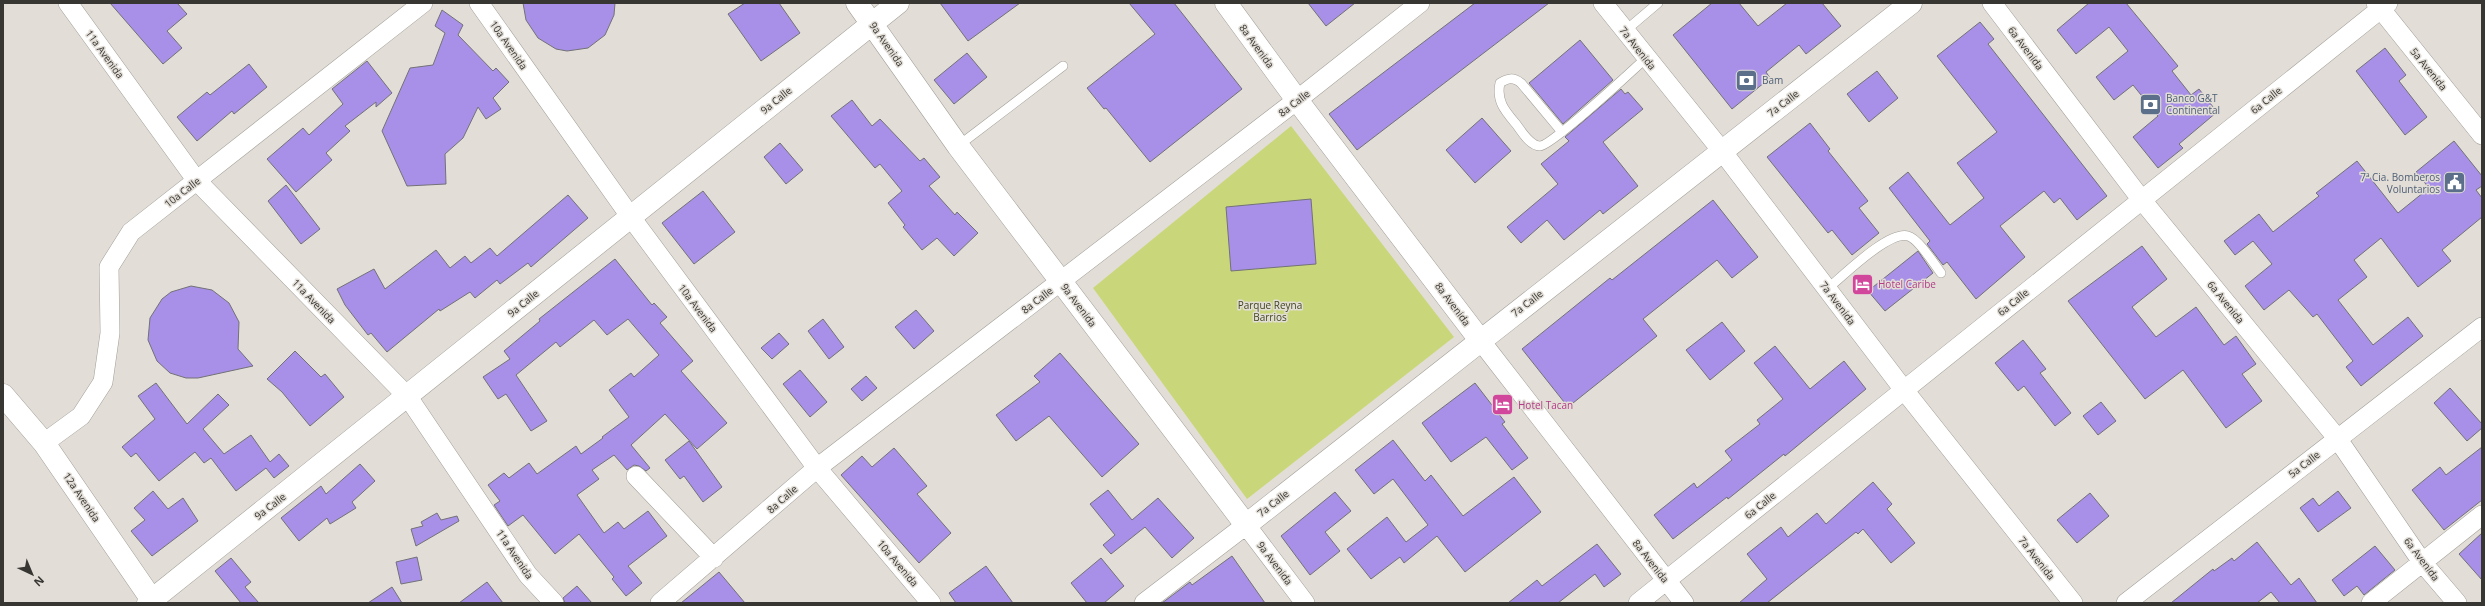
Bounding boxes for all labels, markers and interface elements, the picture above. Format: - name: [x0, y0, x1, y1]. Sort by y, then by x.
- street label: 10a Avenida: [487, 18, 531, 72]
- street label: 9a Avenida: [867, 19, 907, 69]
- street label: 8a Avenida: [1236, 21, 1278, 71]
- street label: 6a Avenida: [2005, 23, 2047, 73]
- street label: 7a Avenida: [1617, 24, 1659, 72]
- street label: 11a Avenida: [83, 27, 127, 81]
- street label: 5a Avenida: [2407, 45, 2451, 93]
- bank icon: Bam: [1733, 67, 1759, 93]
- place label: Bam: [1762, 73, 1783, 87]
- street label: 9a Calle: [757, 83, 795, 117]
- street label: 6a Calle: [2247, 83, 2285, 117]
- street label: 8a Calle: [1275, 86, 1313, 120]
- street label: 7a Calle: [1764, 86, 1802, 120]
- bank icon: Banco G&T Continental: [2138, 91, 2164, 117]
- place label: Banco G&T Continental: [2166, 91, 2220, 117]
- place label: 7ª Cia. Bomberos Voluntarios: [2360, 170, 2440, 196]
- public building icon: 7ª Cia. Bomberos Voluntarios: [2442, 170, 2468, 196]
- street label: 10a Calle: [161, 173, 203, 210]
- hotel icon: Hotel Caribe: [1850, 271, 1876, 297]
- street label: 11a Avenida: [289, 276, 339, 326]
- place label: Hotel Caribe: [1878, 277, 1936, 291]
- street label: 7a Avenida: [1817, 278, 1859, 328]
- street label: 6a Avenida: [2204, 278, 2248, 326]
- street label: 8a Avenida: [1432, 279, 1474, 329]
- street label: 9a Avenida: [1058, 280, 1100, 330]
- street label: 10a Avenida: [675, 281, 721, 335]
- street label: 8a Calle: [1018, 283, 1056, 317]
- street label: 6a Calle: [1994, 285, 2032, 319]
- street label: 9a Calle: [504, 286, 542, 320]
- street label: 7a Calle: [1508, 286, 1546, 320]
- park label: Parque Reyna Barrios: [1238, 298, 1302, 324]
- hotel icon: Hotel Tacan: [1489, 392, 1515, 418]
- place label: Hotel Tacan: [1518, 398, 1573, 412]
- street label: 5a Calle: [2285, 447, 2323, 481]
- street label: 12a Avenida: [60, 470, 104, 524]
- street label: 8a Calle: [764, 482, 801, 516]
- street label: 7a Calle: [1254, 486, 1292, 520]
- street label: 6a Calle: [1741, 488, 1779, 522]
- street label: 9a Calle: [251, 489, 289, 523]
- street label: 11a Avenida: [493, 527, 537, 581]
- street label: 7a Avenida: [2016, 534, 2058, 582]
- street label: 6a Avenida: [2401, 534, 2443, 584]
- street label: 10a Avenida: [874, 537, 922, 589]
- street label: 8a Avenida: [1630, 537, 1672, 585]
- street label: 9a Avenida: [1254, 538, 1296, 588]
- north arrow: [12, 554, 52, 594]
- text: N: [31, 573, 48, 590]

